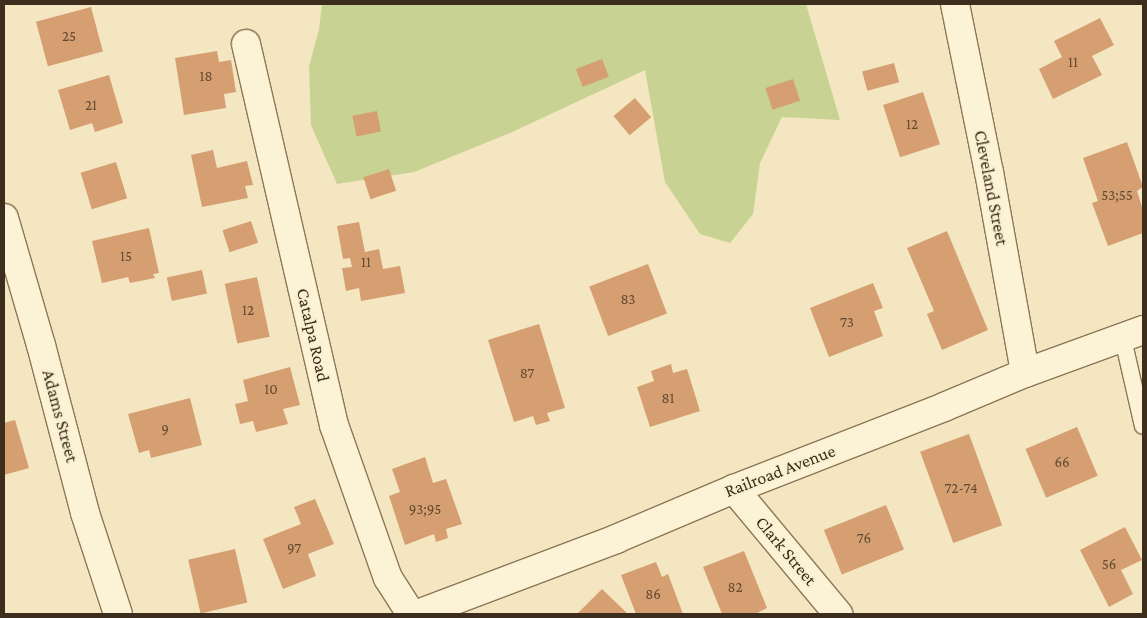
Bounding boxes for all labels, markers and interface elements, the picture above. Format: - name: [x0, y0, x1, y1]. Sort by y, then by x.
- house number: 25: [62, 28, 76, 46]
- house number: 11: [1068, 54, 1078, 72]
- house number: 18: [199, 68, 213, 86]
- house number: 21: [85, 97, 97, 115]
- house number: 12: [906, 116, 918, 134]
- street label: Cleveland Street: [969, 129, 1013, 247]
- house number: 53;55: [1101, 187, 1133, 205]
- house number: 15: [120, 248, 132, 266]
- house number: 11: [361, 254, 371, 272]
- street label: Catalpa Road: [292, 286, 334, 384]
- house number: 83: [621, 291, 635, 309]
- house number: 12: [242, 302, 254, 320]
- house number: 73: [840, 314, 854, 332]
- house number: 87: [520, 365, 534, 383]
- street label: Adams Street: [37, 367, 83, 465]
- house number: 10: [264, 381, 278, 399]
- house number: 81: [661, 390, 675, 408]
- house number: 9: [161, 421, 169, 439]
- street label: Railroad Avenue: [722, 440, 838, 502]
- house number: 66: [1054, 454, 1070, 472]
- house number: 72-74: [944, 480, 978, 498]
- house number: 93;95: [409, 501, 441, 519]
- street label: Clark Street: [751, 512, 821, 590]
- house number: 76: [857, 530, 871, 548]
- house number: 97: [287, 540, 301, 558]
- house number: 56: [1102, 556, 1116, 574]
- house number: 82: [727, 579, 743, 597]
- house number: 86: [645, 586, 661, 604]

